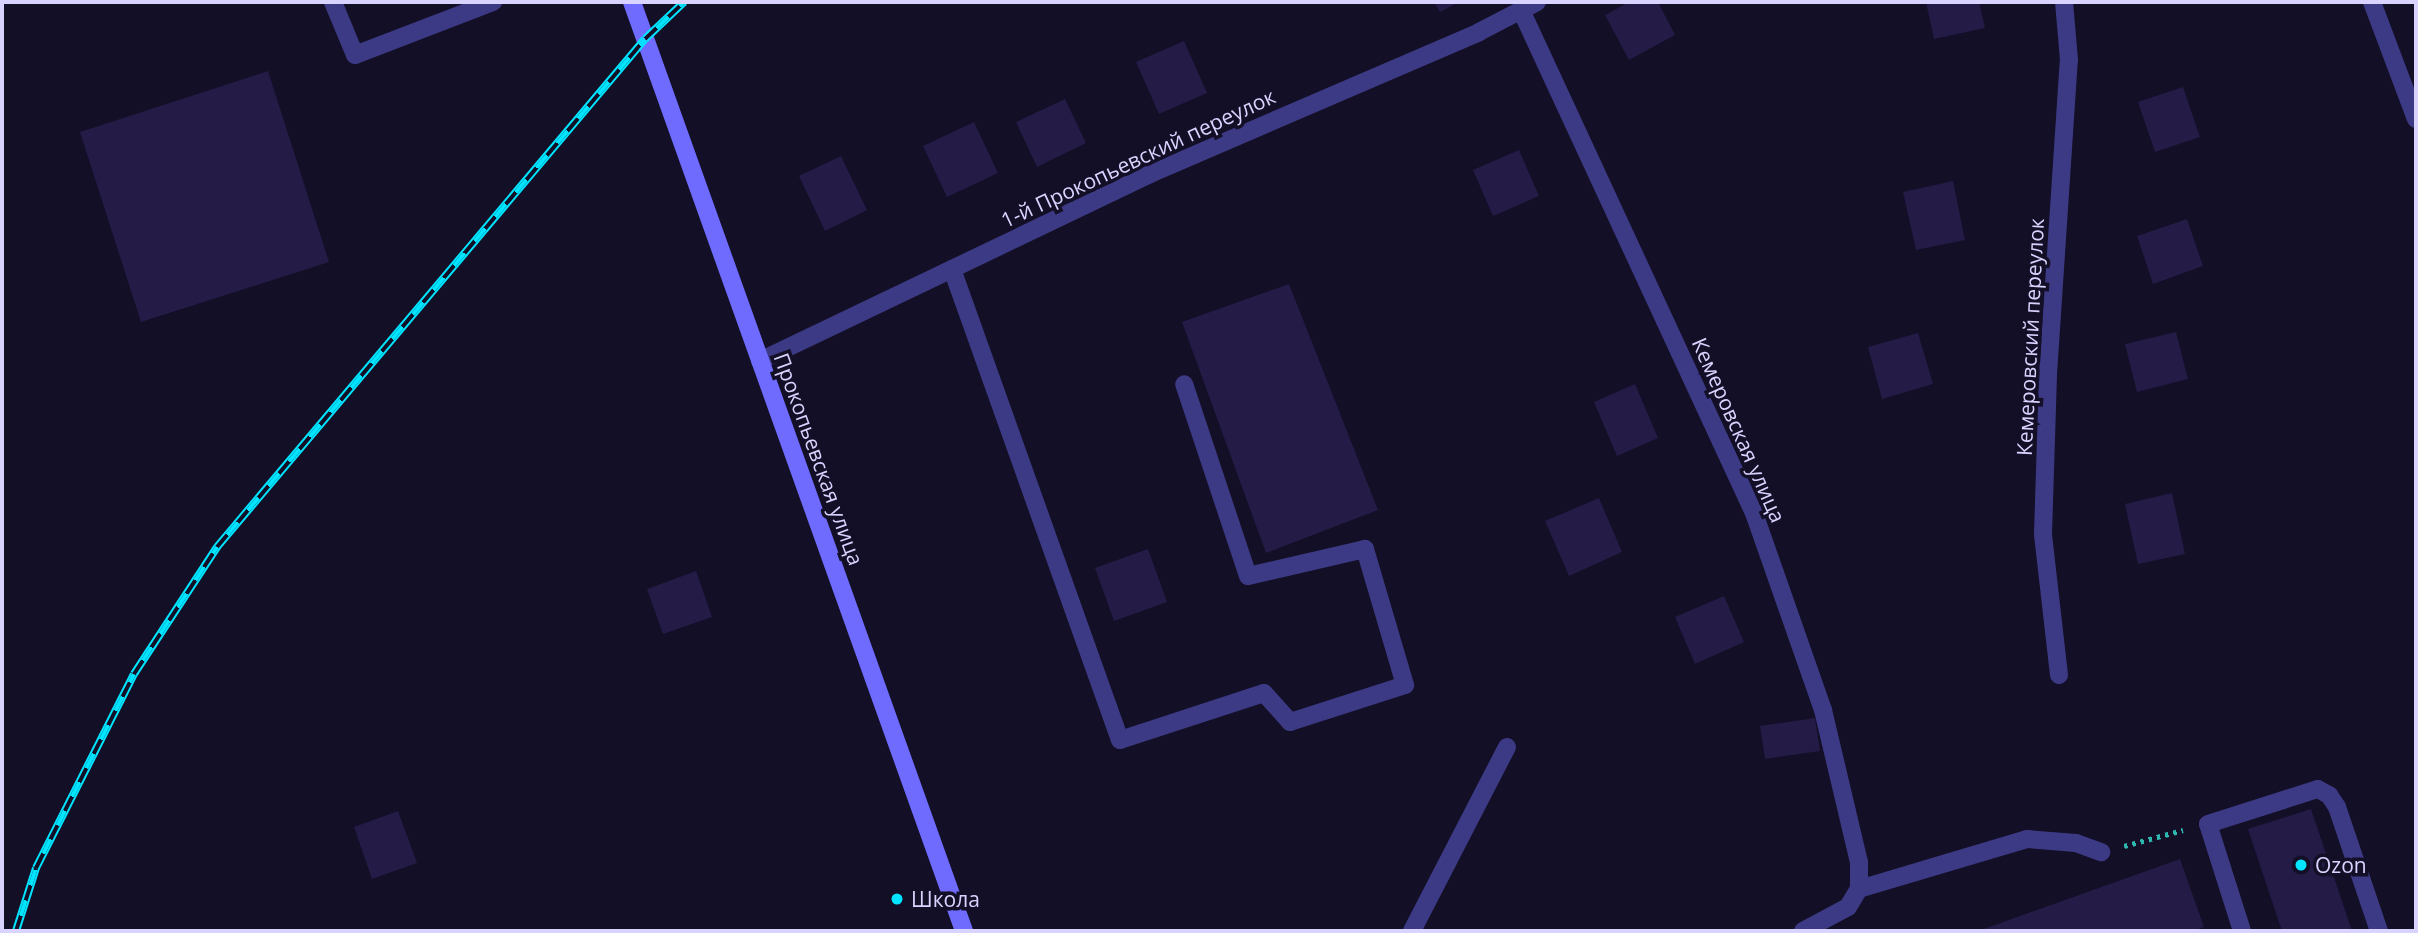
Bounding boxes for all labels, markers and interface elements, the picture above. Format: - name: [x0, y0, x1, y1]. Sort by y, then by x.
- street label: 1-й Прокопьевский переулок: [997, 83, 1279, 233]
- street label: Кемеровский переулок: [2011, 218, 2049, 456]
- street label: Кемеровская улица: [1687, 334, 1791, 526]
- street label: Прокопьевская улица: [769, 350, 869, 568]
- place label: Ozon: [2315, 852, 2367, 878]
- marker: Ozon: [2293, 857, 2309, 873]
- place label: Школа: [911, 886, 980, 912]
- marker: Школа: [889, 891, 905, 907]

